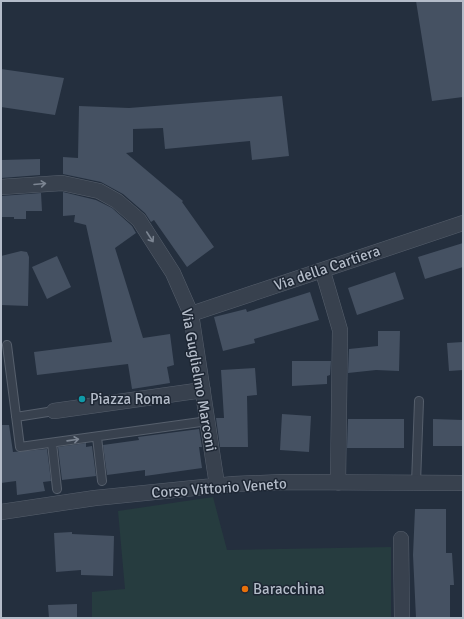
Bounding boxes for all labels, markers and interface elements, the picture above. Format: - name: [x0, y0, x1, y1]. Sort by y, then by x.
- one-way arrow: [33, 181, 46, 188]
- one-way arrow: [146, 231, 154, 242]
- street label: Via della Cartiera: [272, 241, 382, 295]
- street label: Via Guglielmo Marconi: [178, 307, 220, 453]
- place label: Piazza Roma: [90, 390, 171, 408]
- marker: Piazza Roma: [77, 394, 87, 404]
- one-way arrow: [66, 436, 79, 444]
- street label: Corso Vittorio Veneto: [151, 474, 287, 502]
- place label: Baracchina: [253, 580, 325, 598]
- marker: Baracchina: [240, 584, 250, 594]

